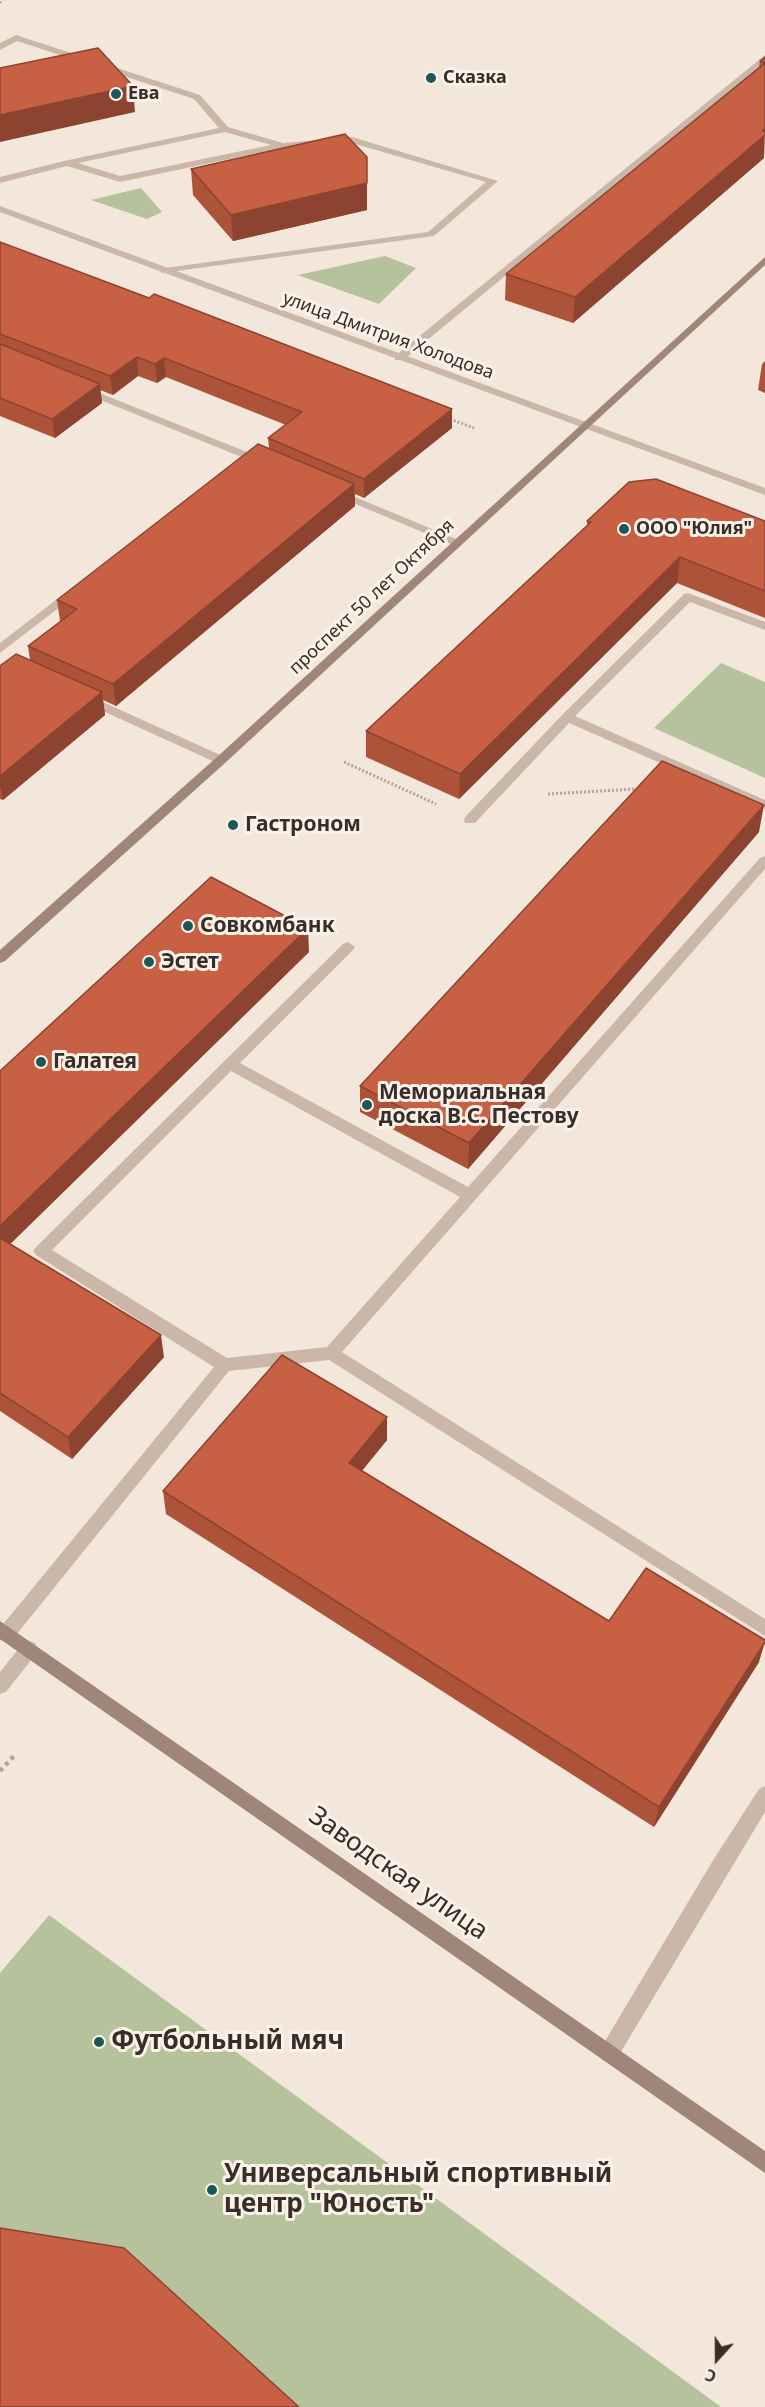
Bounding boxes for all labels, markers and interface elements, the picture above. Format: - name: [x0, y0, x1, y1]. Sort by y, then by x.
- place label: Сказка: [443, 67, 507, 89]
- marker: Сказка: [424, 71, 438, 85]
- place label: Ева: [128, 83, 160, 105]
- marker: Ева: [109, 87, 123, 101]
- street label: улица Дмитрия Холодова: [279, 288, 497, 384]
- street label: проспект 50 лет Октября: [285, 515, 459, 679]
- place label: ООО "Юлия": [636, 518, 752, 540]
- marker: ООО "Юлия": [617, 522, 631, 536]
- place label: Гастроном: [245, 812, 361, 838]
- marker: Гастроном: [226, 818, 240, 832]
- place label: Совкомбанк: [200, 913, 335, 939]
- marker: Совкомбанк: [181, 919, 195, 933]
- place label: Эстет: [161, 949, 219, 975]
- marker: Эстет: [142, 955, 156, 969]
- place label: Галатея: [53, 1049, 137, 1075]
- marker: Галатея: [34, 1055, 48, 1069]
- place label: Мемориальная доска В.С. Пестову: [379, 1080, 579, 1130]
- marker: Мемориальная доска В.С. Пестову: [360, 1098, 374, 1112]
- street label: Заводская улица: [303, 1801, 493, 1947]
- place label: Футбольный мяч: [111, 2026, 344, 2058]
- marker: Футбольный мяч: [92, 2035, 106, 2049]
- place label: Универсальный спортивный центр "Юность": [224, 2159, 612, 2220]
- marker: Универсальный спортивный центр "Юность": [205, 2183, 219, 2197]
- north arrow: [687, 2329, 747, 2389]
- text: С: [702, 2364, 719, 2388]

